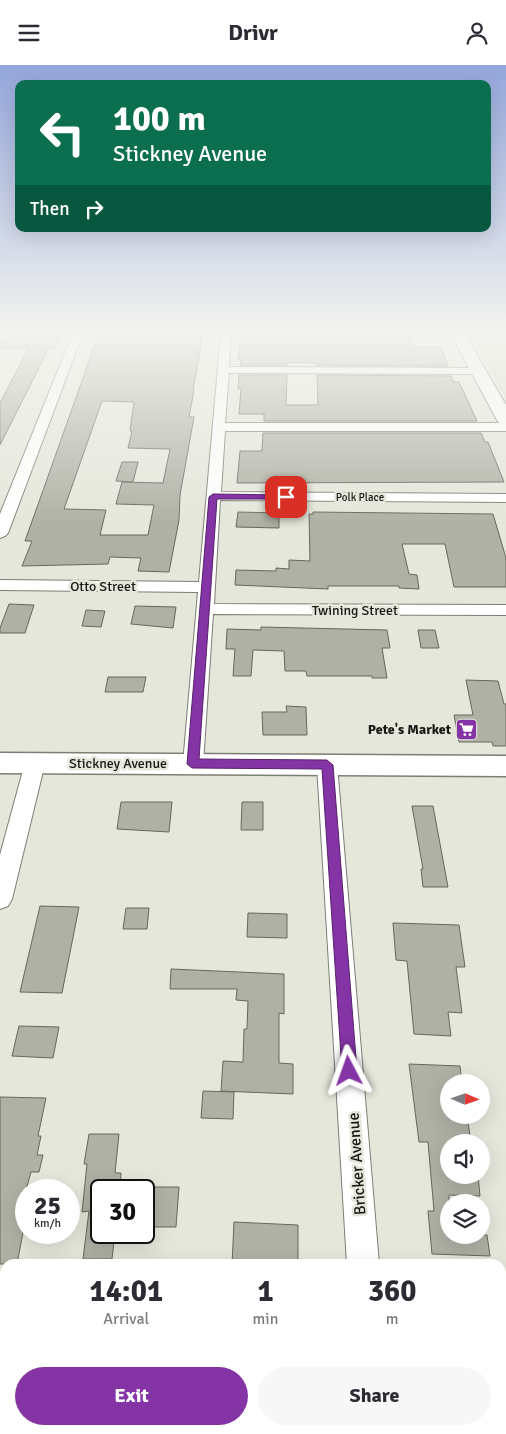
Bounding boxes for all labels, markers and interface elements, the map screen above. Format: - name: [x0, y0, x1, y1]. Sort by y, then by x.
- icon: menu: [15, 19, 43, 47]
- text: Drivr: [228, 19, 278, 46]
- icon: person: [463, 19, 491, 47]
- text: 100 m: [113, 97, 206, 140]
- icon: left: [30, 100, 95, 165]
- text: Stickney Avenue: [113, 140, 267, 167]
- icon: right: [80, 195, 108, 223]
- text: Then: [30, 197, 70, 221]
- pin: [265, 476, 307, 518]
- icon: arrive: [272, 483, 300, 511]
- street label: Polk Place: [336, 491, 384, 504]
- street label: Otto Street: [70, 578, 136, 595]
- street label: Twining Street: [312, 602, 398, 619]
- supermarket icon: Pete's Market: [455, 717, 479, 741]
- place label: Pete's Market: [368, 721, 452, 738]
- street label: Stickney Avenue: [69, 755, 167, 772]
- position arrow: [322, 1044, 374, 1096]
- north arrow: [440, 1074, 490, 1124]
- map controls: [440, 1074, 490, 1244]
- street label: Bricker Avenue: [343, 1112, 371, 1216]
- button: sound: [440, 1134, 490, 1184]
- speed limit sign: 30: [90, 1179, 155, 1244]
- text: 25: [34, 1190, 61, 1221]
- button: layers: [440, 1194, 490, 1244]
- text: km/h: [34, 1216, 61, 1231]
- text: 14:01: [89, 1273, 163, 1310]
- text: 1: [257, 1273, 274, 1310]
- text: 360: [368, 1273, 416, 1310]
- text: Arrival: [103, 1309, 149, 1329]
- text: min: [253, 1309, 278, 1329]
- text: m: [386, 1309, 399, 1329]
- button: Exit: [15, 1367, 248, 1425]
- button: Share: [258, 1367, 491, 1425]

